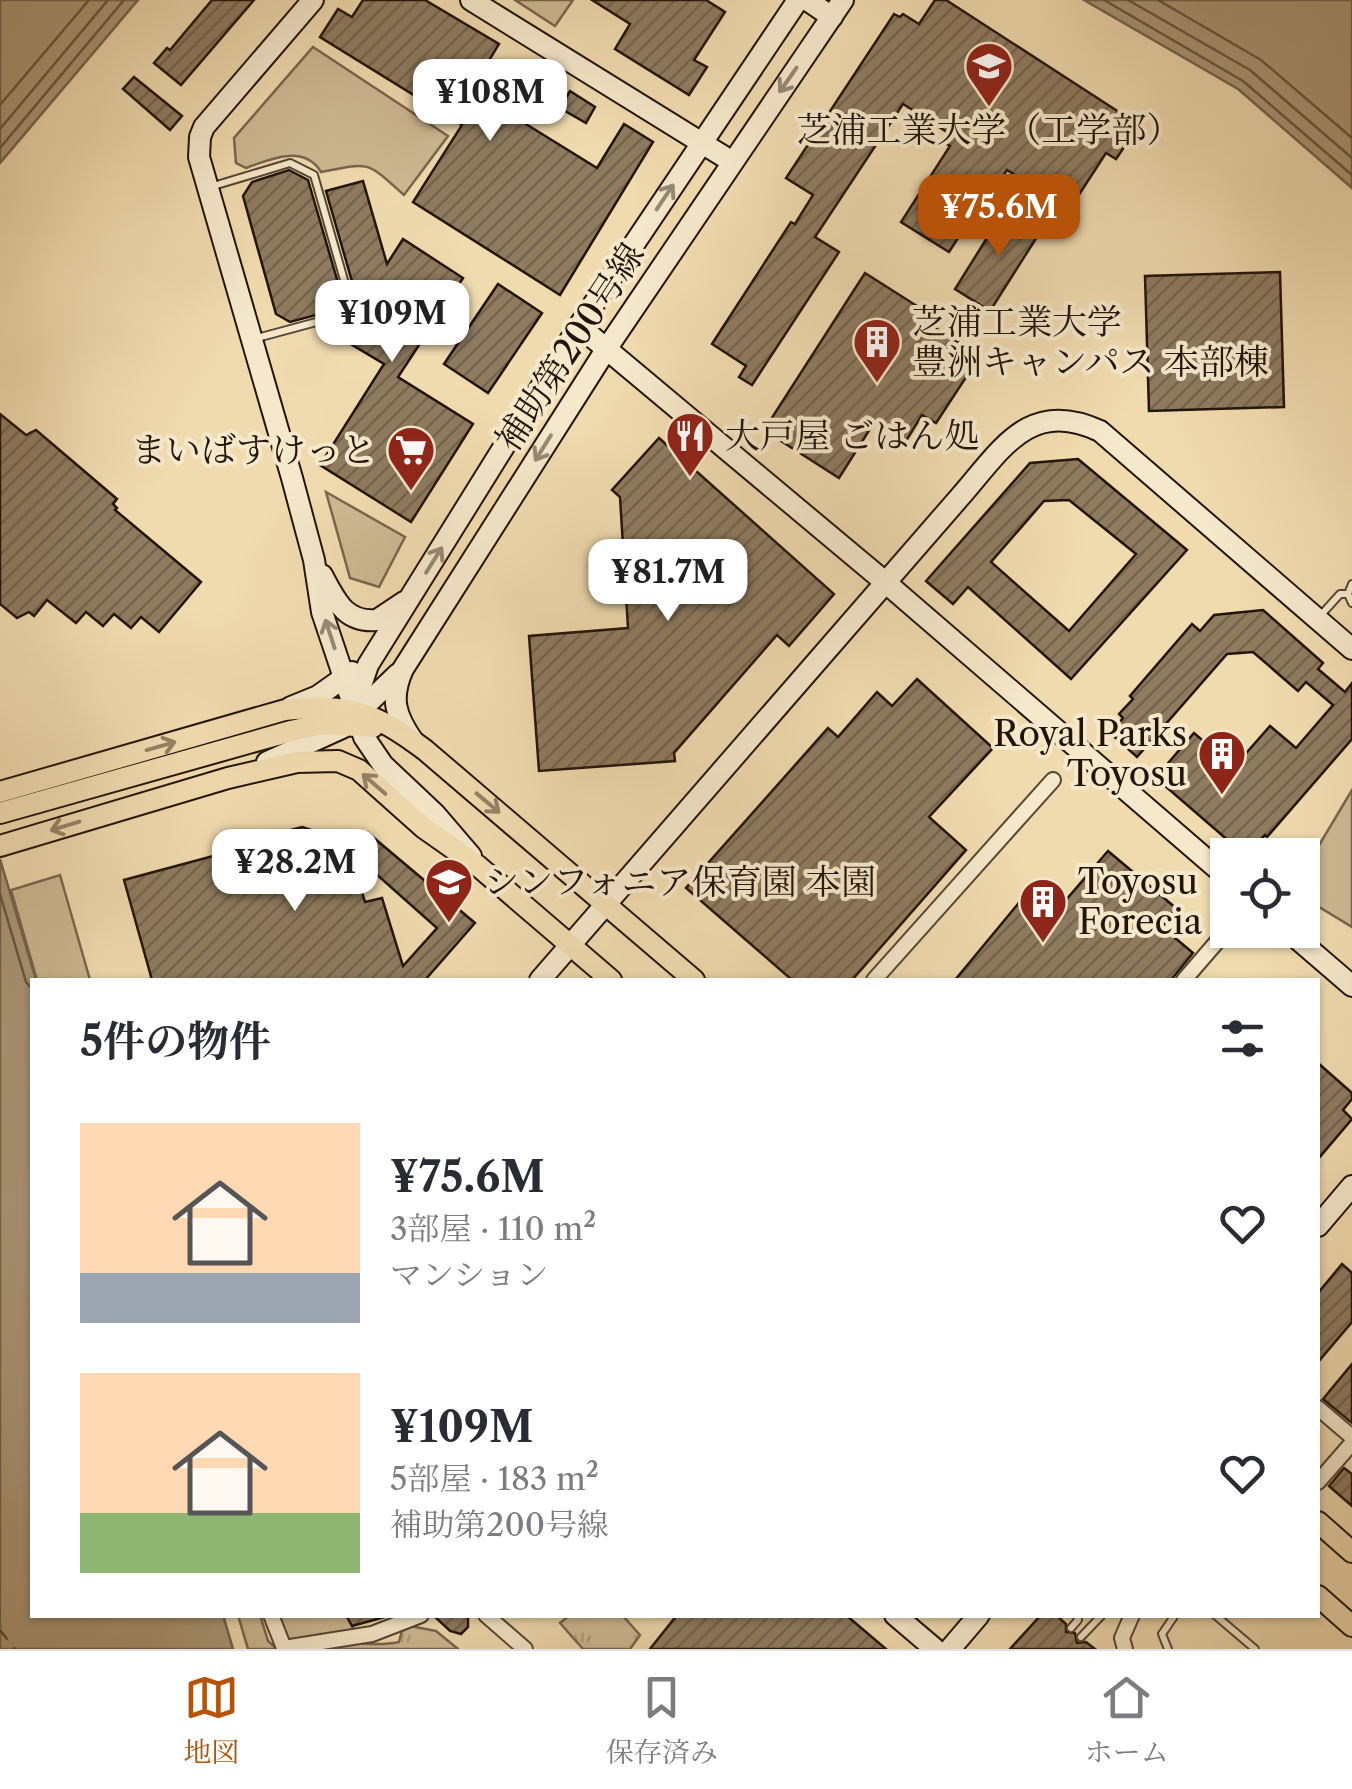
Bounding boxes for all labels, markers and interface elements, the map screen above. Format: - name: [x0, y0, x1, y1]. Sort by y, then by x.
- school or university icon: 芝浦工業大学（工学部）: [963, 40, 1015, 108]
- pin: ¥108M: [420, 59, 560, 144]
- one-way arrow: [778, 66, 799, 94]
- text: ¥108M: [435, 72, 545, 111]
- place label: 芝浦工業大学（工学部）: [796, 108, 1182, 151]
- pin: ¥75.6M: [918, 174, 1080, 259]
- one-way arrow: [654, 184, 675, 212]
- text: ¥75.6M: [940, 187, 1058, 226]
- street label: 補助第200号線: [486, 235, 653, 459]
- pin: ¥109M: [322, 280, 462, 365]
- text: ¥109M: [337, 293, 447, 332]
- place label: 芝浦工業大学 豊洲キャンパス 本部棟: [912, 300, 1269, 383]
- building icon: 芝浦工業大学 豊洲キャンパス 本部棟: [851, 316, 903, 384]
- restaurant icon: 大戸屋 ごはん処: [664, 410, 716, 478]
- place label: 大戸屋 ごはん処: [725, 414, 979, 457]
- supermarket icon: まいばすけっと: [385, 424, 437, 492]
- place label: まいばすけっと: [131, 428, 376, 471]
- one-way arrow: [533, 433, 554, 461]
- pin: ¥81.7M: [587, 539, 749, 624]
- one-way arrow: [423, 546, 444, 575]
- text: ¥81.7M: [610, 552, 726, 591]
- one-way arrow: [319, 619, 337, 651]
- place label: Royal Parks Toyosu: [993, 712, 1187, 795]
- building icon: Royal Parks Toyosu: [1196, 728, 1248, 796]
- one-way arrow: [145, 736, 176, 754]
- one-way arrow: [362, 773, 388, 795]
- one-way arrow: [474, 792, 500, 814]
- one-way arrow: [50, 818, 81, 836]
- pin: ¥28.2M: [214, 829, 376, 914]
- map controls: [1210, 838, 1320, 948]
- button: locate: [1210, 838, 1320, 948]
- text: ¥28.2M: [234, 842, 356, 881]
- school or university icon: シンフォニア保育園 本園: [423, 856, 475, 924]
- place label: シンフォニア保育園 本園: [484, 860, 876, 903]
- place label: Toyosu Forecia: [1078, 860, 1203, 943]
- building icon: Toyosu Forecia: [1017, 876, 1069, 944]
- icon: filters: [1215, 1011, 1270, 1066]
- text: 5件の物件: [80, 1015, 271, 1067]
- text: ¥75.6M: [390, 1151, 545, 1203]
- icon: home: [160, 1163, 280, 1283]
- icon: heart: [1215, 1196, 1270, 1251]
- text: 3部屋 · 110 m²: [390, 1209, 596, 1248]
- text: マンション: [390, 1255, 549, 1294]
- text: ¥109M: [390, 1401, 534, 1453]
- icon: home: [160, 1413, 280, 1533]
- icon: heart: [1215, 1446, 1270, 1501]
- text: 5部屋 · 183 m²: [390, 1459, 599, 1498]
- text: 補助第200号線: [390, 1505, 609, 1544]
- tab: 地図: [183, 1670, 239, 1770]
- tab: 保存済み: [606, 1670, 718, 1770]
- tab: ホーム: [1085, 1670, 1169, 1770]

